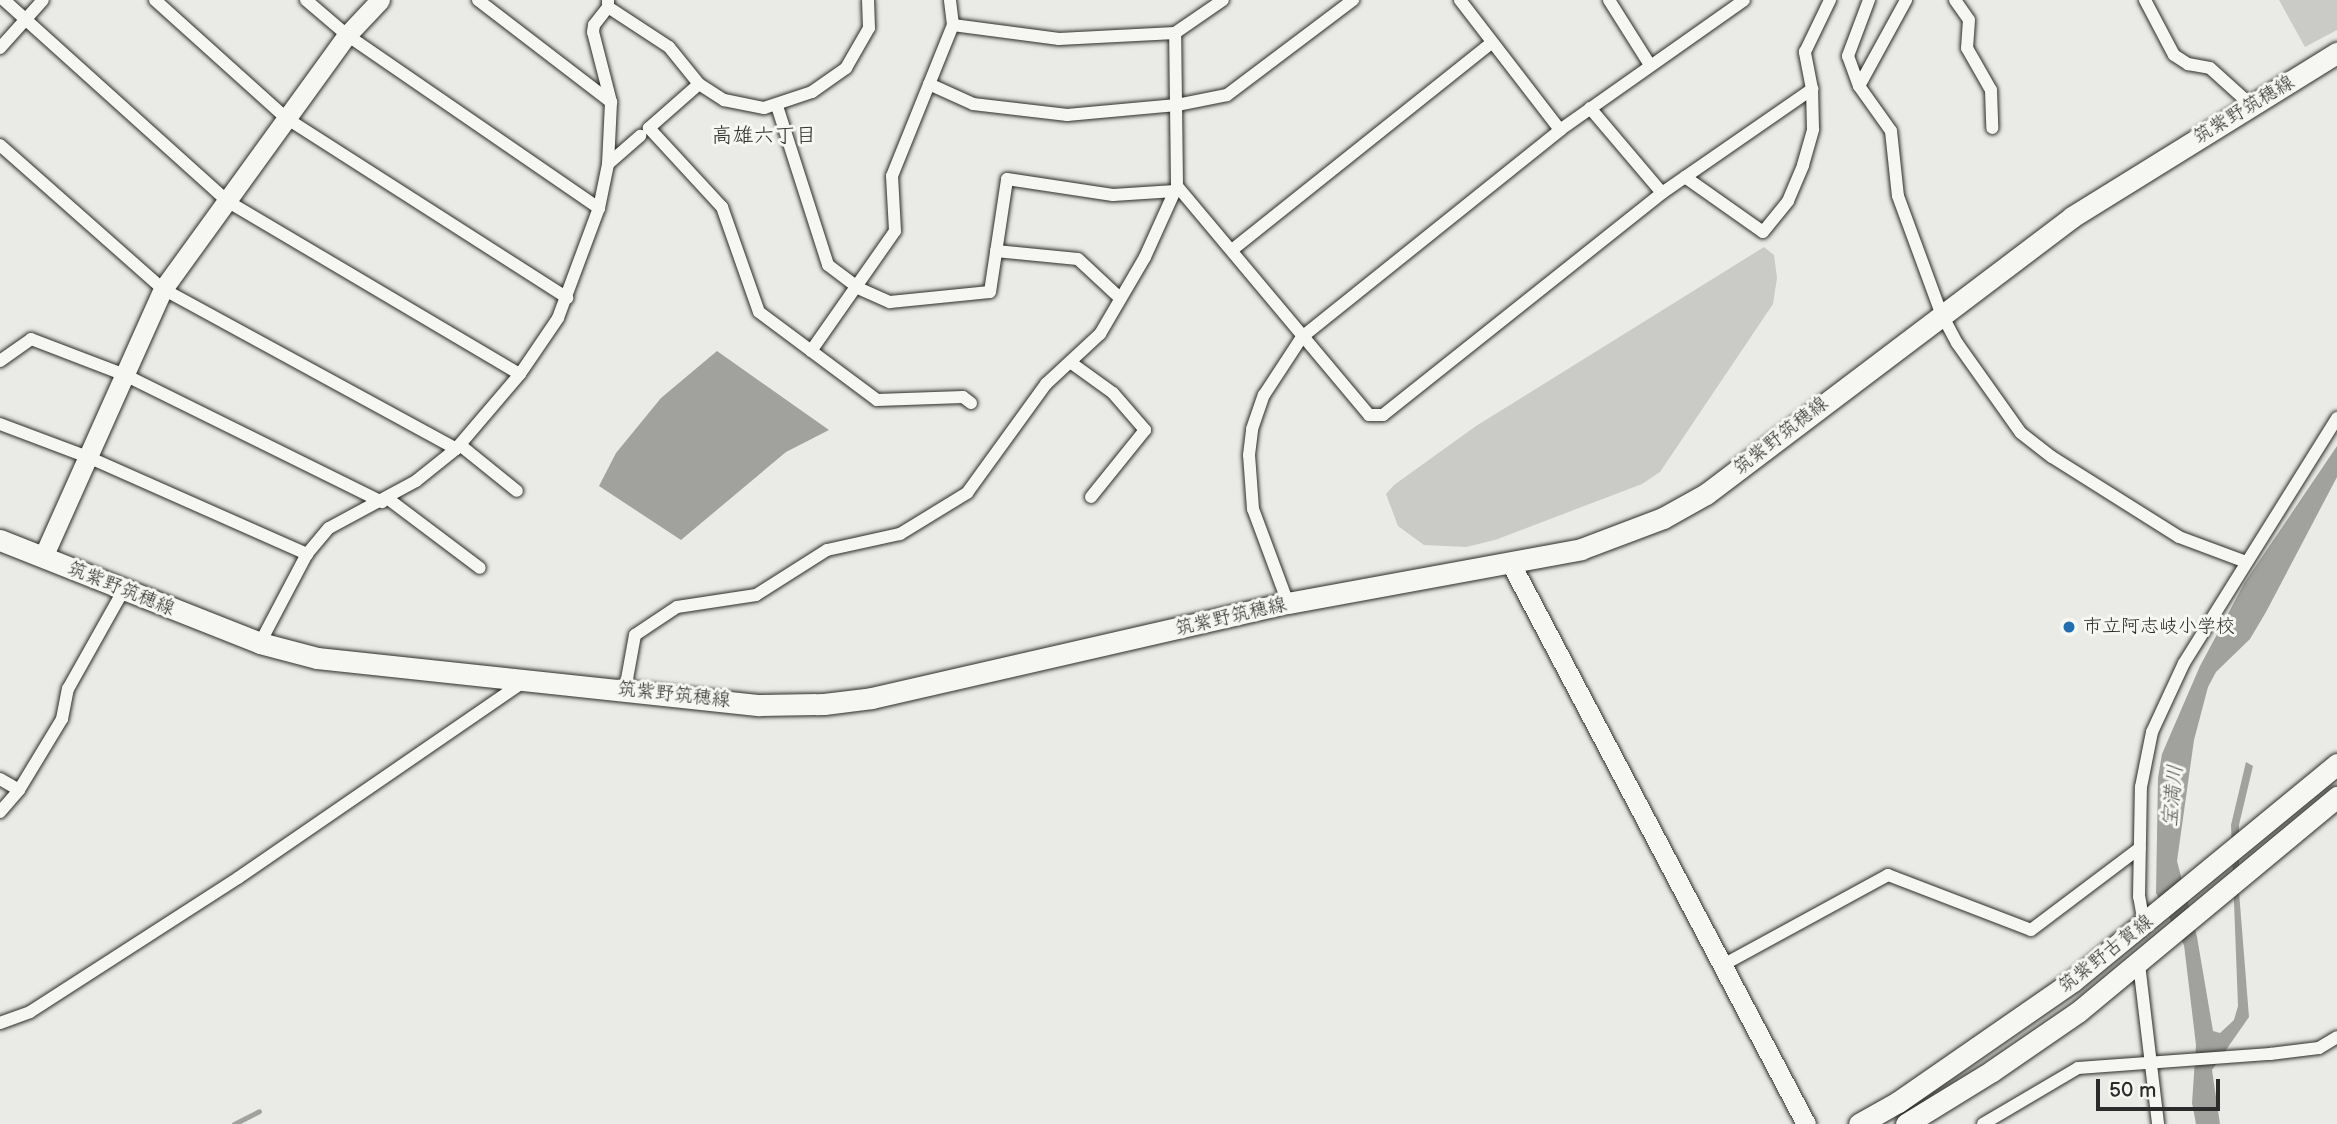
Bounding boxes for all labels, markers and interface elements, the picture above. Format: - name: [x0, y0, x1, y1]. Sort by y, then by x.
- street label: 筑紫野筑穂線: [2189, 71, 2299, 149]
- district label: 高雄六丁目: [712, 123, 816, 149]
- street label: 筑紫野筑穂線: [1729, 392, 1833, 480]
- street label: 筑紫野筑穂線: [64, 557, 178, 621]
- street label: 筑紫野筑穂線: [1173, 593, 1289, 641]
- place label: 市立阿志岐小学校: [2083, 616, 2235, 638]
- marker: 市立阿志岐小学校: [2061, 619, 2077, 635]
- street label: 筑紫野筑穂線: [616, 678, 732, 712]
- water label: 宝満川: [2157, 763, 2189, 829]
- street label: 筑紫野古賀線: [2054, 910, 2158, 998]
- scale bar: [2099, 1064, 2223, 1108]
- text: 50 m: [2109, 1078, 2156, 1103]

